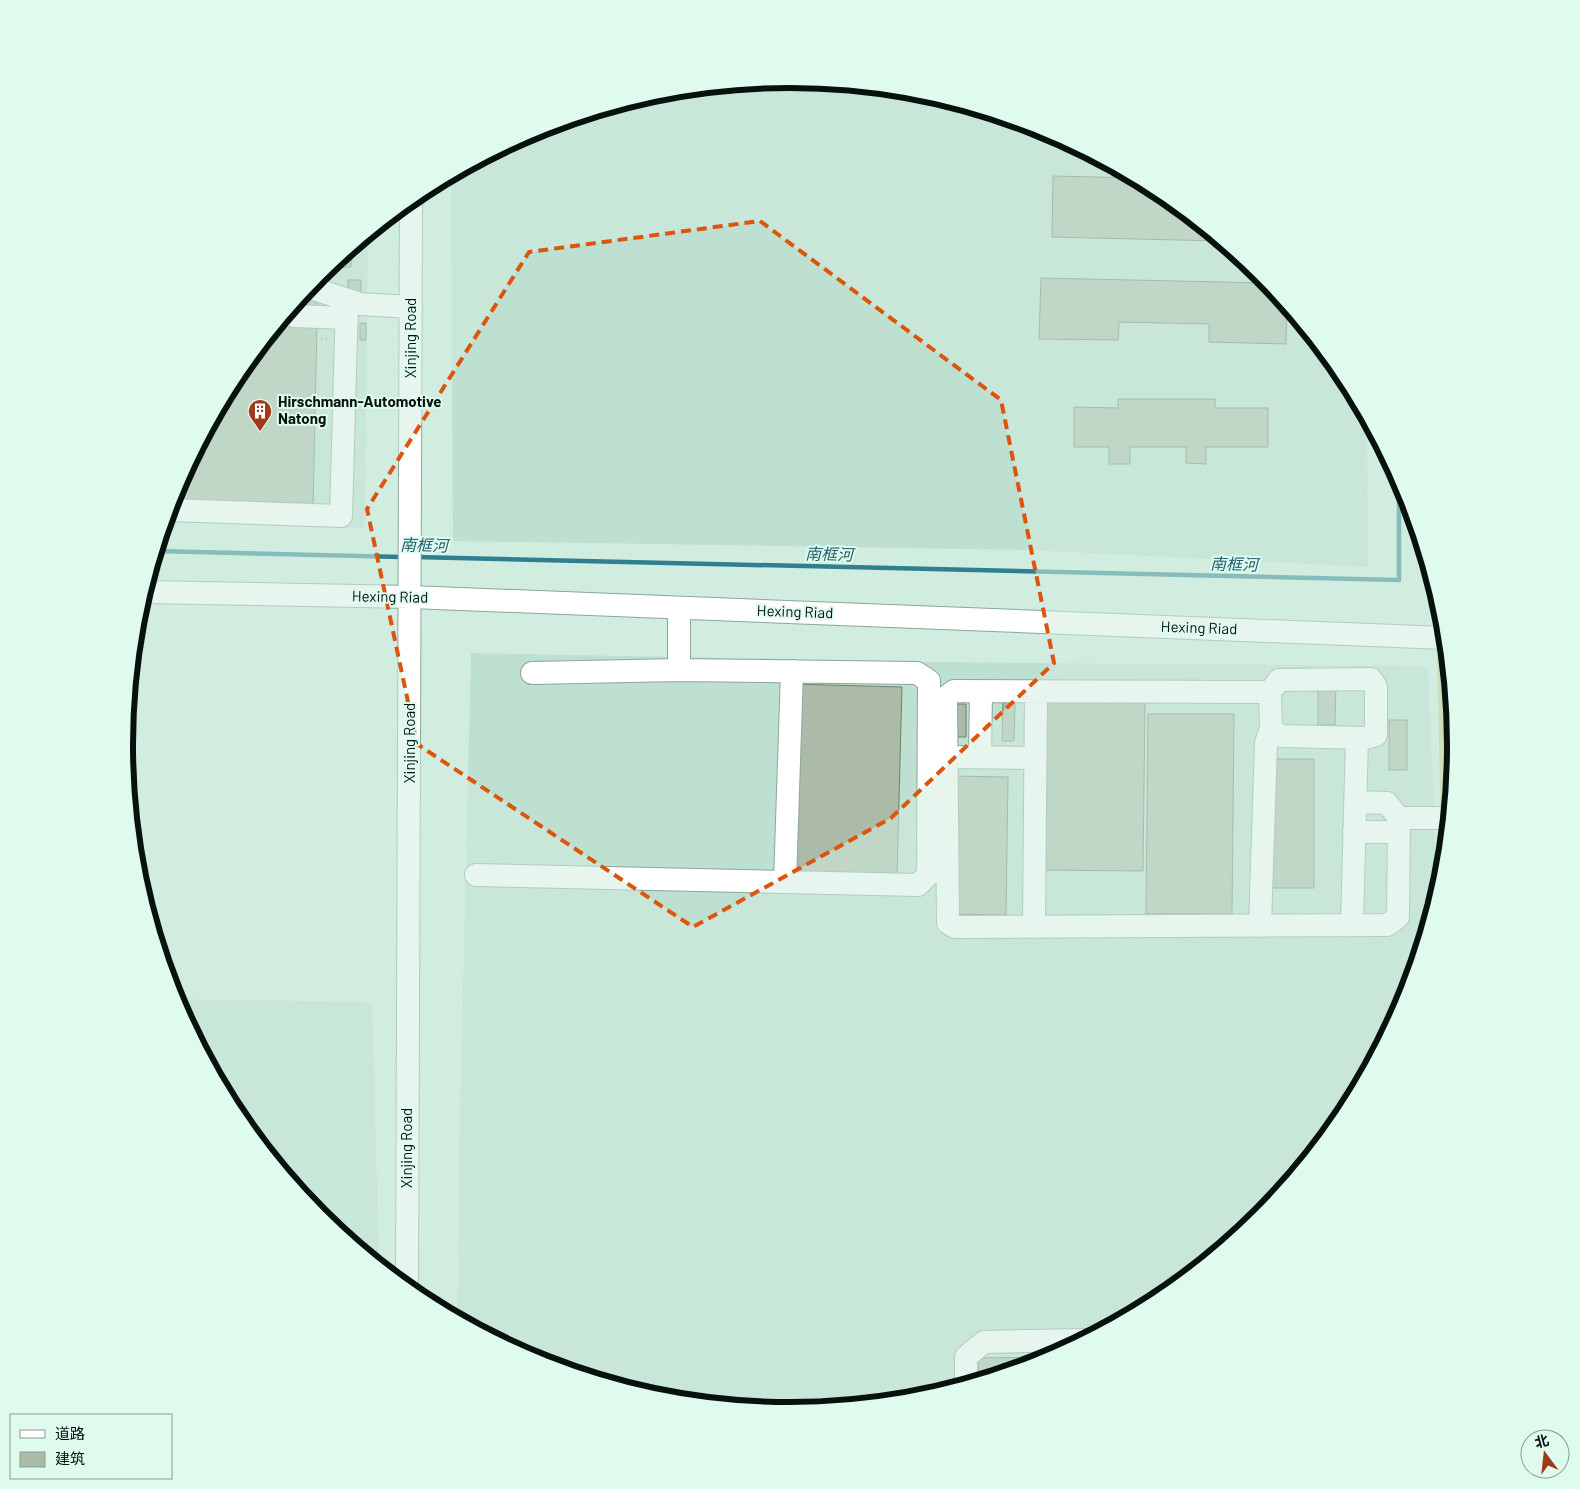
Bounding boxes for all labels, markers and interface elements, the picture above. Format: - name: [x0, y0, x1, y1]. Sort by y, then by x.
- street label: Xinjing Road: [401, 298, 419, 378]
- place label: Hirschmann-Automotive Natong: [278, 392, 441, 427]
- building icon: Hirschmann-Automotive Natong: [247, 398, 273, 432]
- water label: 南框河: [400, 535, 451, 554]
- water label: 南框河: [805, 544, 856, 563]
- water label: 南框河: [1210, 554, 1261, 573]
- street label: Hexing Riad: [352, 586, 428, 606]
- street label: Hexing Riad: [756, 601, 834, 621]
- street label: Hexing Riad: [1160, 617, 1238, 637]
- street label: Xinjing Road: [400, 703, 418, 783]
- street label: Xinjing Road: [397, 1108, 415, 1188]
- legend: [10, 1414, 172, 1479]
- text: 道路: [55, 1424, 85, 1442]
- north arrow: [1520, 1429, 1570, 1479]
- text: 北: [1533, 1431, 1550, 1451]
- text: 建筑: [55, 1449, 85, 1467]

